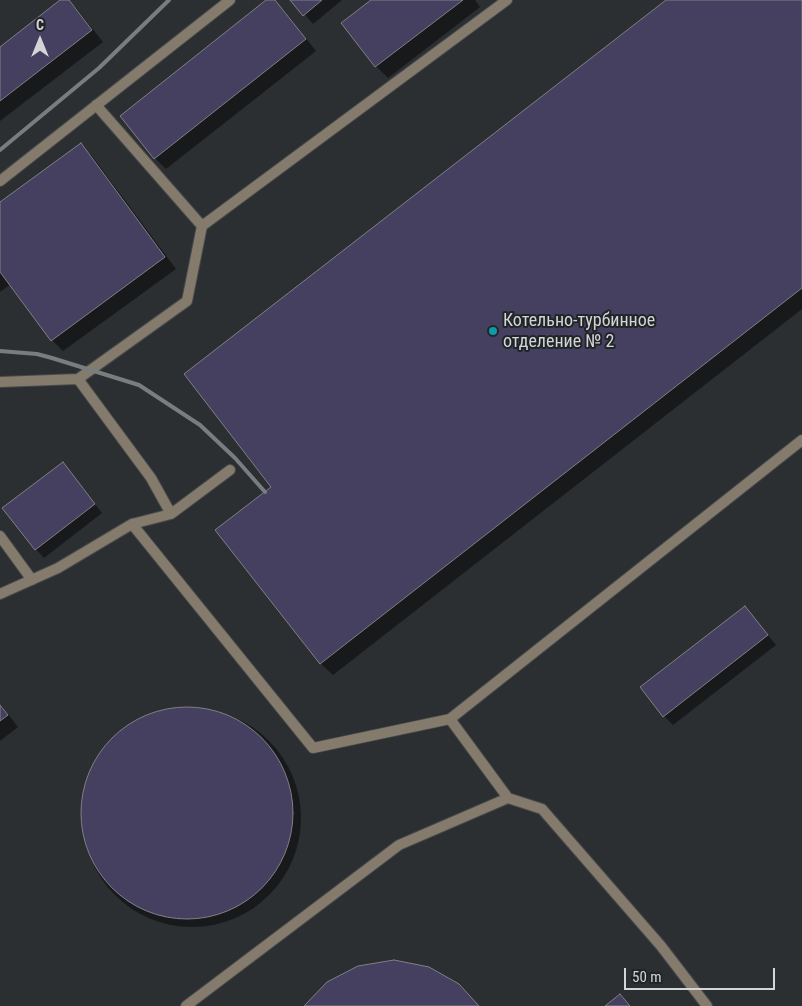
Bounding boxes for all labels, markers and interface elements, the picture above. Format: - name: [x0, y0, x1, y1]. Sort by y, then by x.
- north arrow: [15, 15, 65, 65]
- text: С: [36, 17, 44, 33]
- place label: Котельно-турбинное отделение № 2: [503, 310, 655, 352]
- marker: Котельно-турбинное отделение № 2: [487, 325, 499, 337]
- scale bar: [627, 958, 778, 990]
- text: 50 m: [632, 968, 662, 986]

